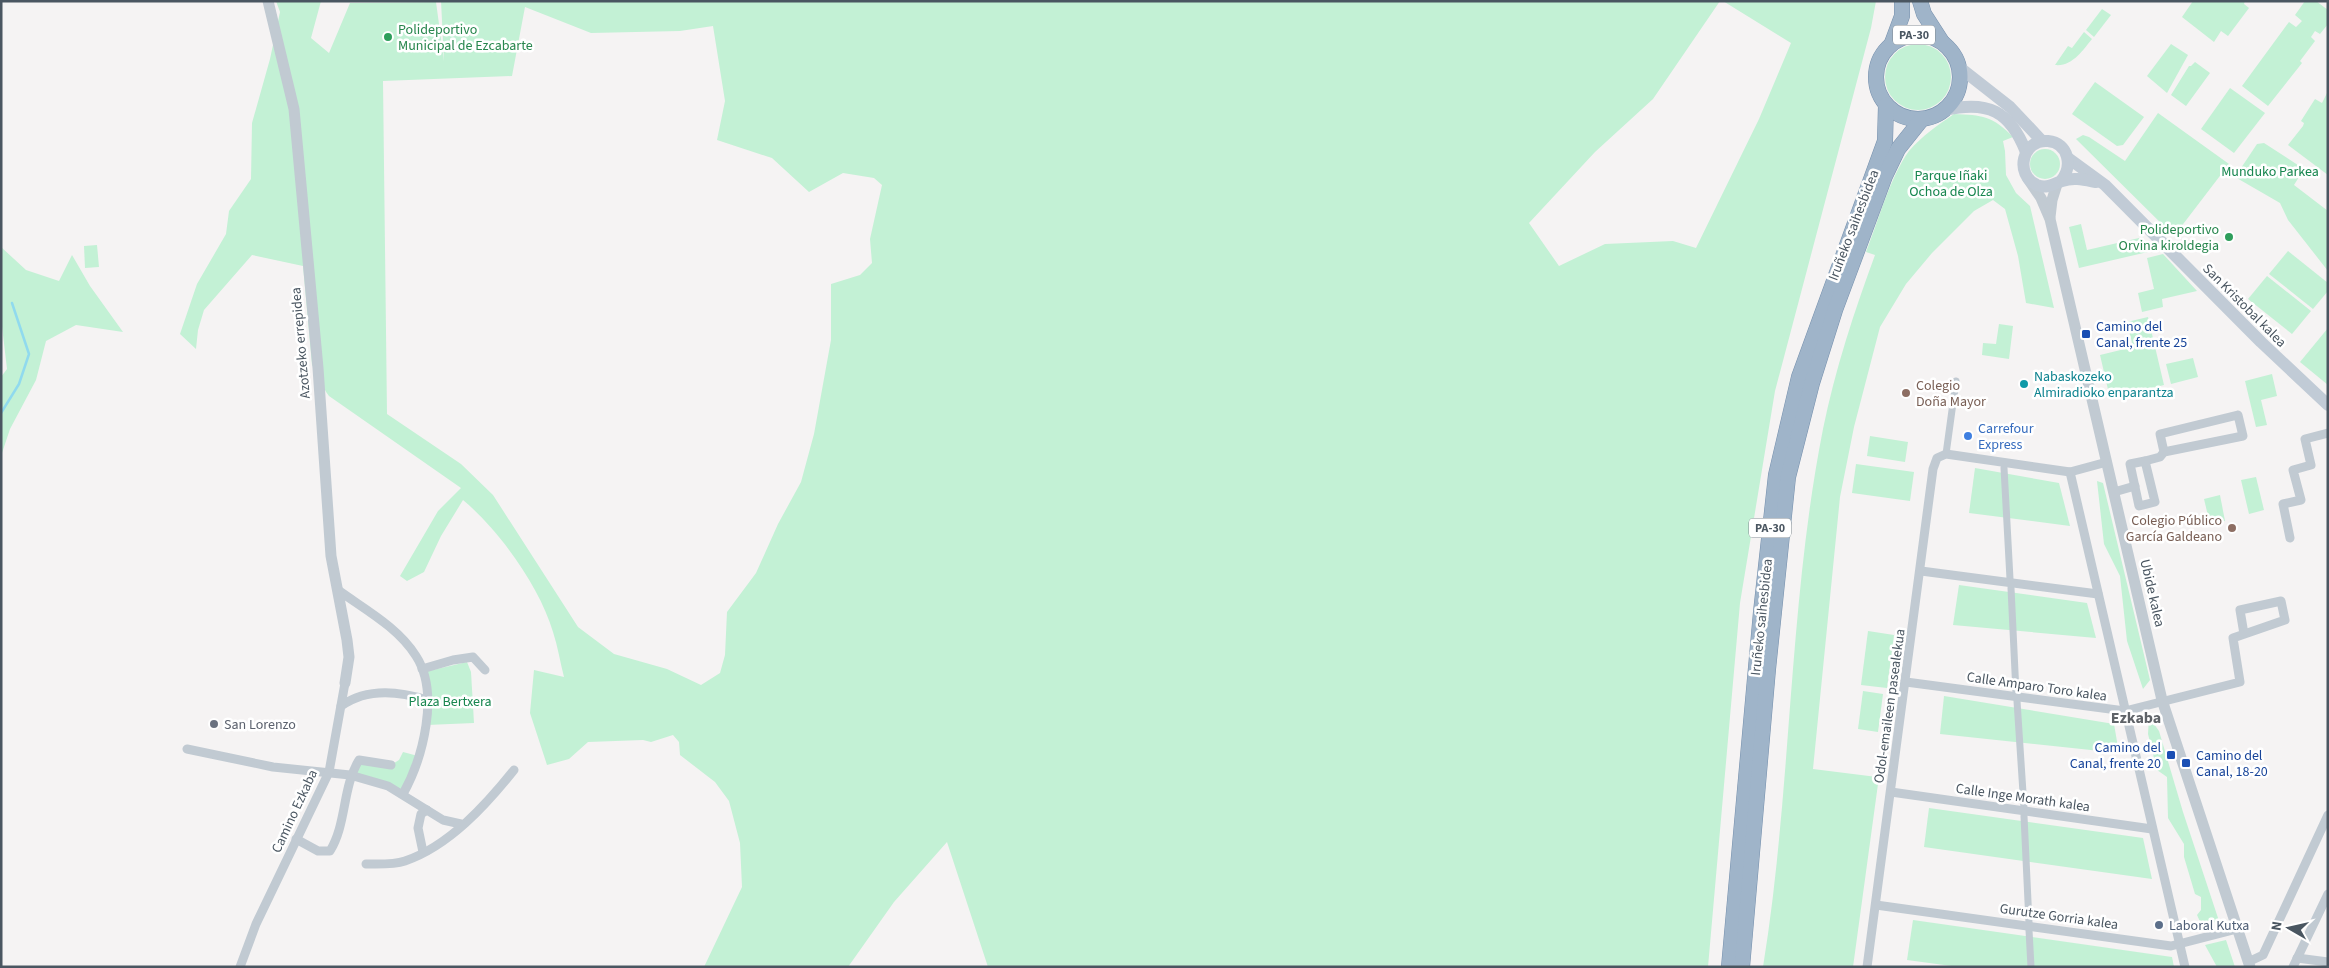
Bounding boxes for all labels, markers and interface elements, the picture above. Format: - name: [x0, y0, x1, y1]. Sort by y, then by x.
- place label: Polideportivo Municipal de Ezcabarte: [398, 20, 533, 56]
- road number: PA-30: [1893, 26, 1935, 44]
- marker: Polideportivo Municipal de Ezcabarte: [382, 31, 394, 43]
- park label: Munduko Parkea: [2221, 162, 2319, 182]
- park label: Parque Iñaki Ochoa de Olza: [1909, 166, 1993, 202]
- street label: Iruñeko saihesbidea: [1824, 167, 1884, 284]
- place label: Polideportivo Orvina kiroldegia: [2119, 220, 2219, 256]
- marker: Polideportivo Orvina kiroldegia: [2223, 231, 2235, 243]
- street label: San Kristobal kalea: [2198, 259, 2291, 352]
- street label: Azotzeko errepidea: [286, 286, 316, 399]
- place label: Camino del Canal, frente 25: [2096, 317, 2187, 353]
- marker: Camino del Canal, frente 25: [2080, 328, 2092, 340]
- place label: Nabaskozeko Almiradioko enparantza: [2034, 367, 2174, 403]
- place label: Colegio Doña Mayor: [1916, 376, 1986, 412]
- marker: Nabaskozeko Almiradioko enparantza: [2018, 378, 2030, 390]
- marker: Colegio Doña Mayor: [1900, 387, 1912, 399]
- place label: Carrefour Express: [1978, 419, 2034, 455]
- marker: Carrefour Express: [1962, 430, 1974, 442]
- place label: Colegio Público García Galdeano: [2126, 511, 2222, 547]
- road number: PA-30: [1749, 518, 1791, 538]
- marker: Colegio Público García Galdeano: [2226, 522, 2238, 534]
- street label: Ubide kalea: [2135, 557, 2170, 629]
- street label: Iruñeko saihesbidea: [1746, 558, 1778, 677]
- street label: Odol-emaileen pasealekua: [1869, 628, 1911, 785]
- street label: Calle Amparo Toro kalea: [1965, 667, 2108, 707]
- park label: Plaza Bertxera: [408, 692, 492, 712]
- district label: Ezkaba: [2111, 707, 2161, 729]
- place label: San Lorenzo: [224, 715, 296, 735]
- marker: San Lorenzo: [208, 718, 220, 730]
- place label: Camino del Canal, frente 20: [2070, 738, 2161, 774]
- place label: Camino del Canal, 18-20: [2196, 746, 2268, 782]
- marker: Camino del Canal, frente 20: [2165, 749, 2177, 761]
- marker: Camino del Canal, 18-20: [2180, 757, 2192, 769]
- street label: Camino Ezkaba: [267, 766, 323, 856]
- street label: Calle Inge Morath kalea: [1954, 779, 2091, 817]
- street label: Gurutze Gorria kalea: [1998, 899, 2119, 935]
- north arrow: [2264, 903, 2314, 953]
- place label: Laboral Kutxa: [2169, 916, 2249, 936]
- marker: Laboral Kutxa: [2153, 919, 2165, 931]
- text: N: [2267, 920, 2288, 932]

